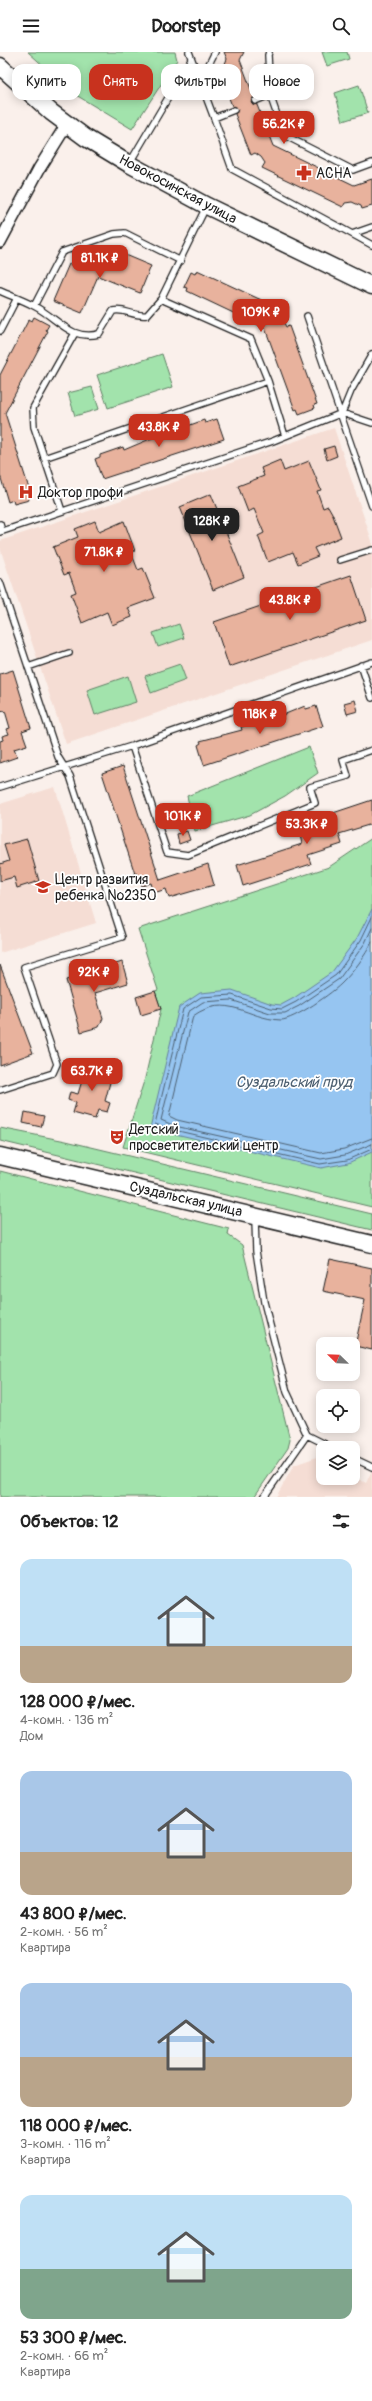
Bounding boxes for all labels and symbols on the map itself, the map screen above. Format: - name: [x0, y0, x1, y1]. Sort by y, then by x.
- pin: 56.2K ₽: [247, 111, 321, 145]
- street label: Новокосинская улица: [116, 151, 240, 227]
- pharmacy icon: АСНА: [295, 164, 313, 182]
- place label: АСНА: [316, 165, 352, 182]
- pin: 81.1K ₽: [63, 245, 137, 279]
- pin: 109K ₽: [228, 299, 294, 333]
- pin: 43.8K ₽: [122, 414, 196, 448]
- hospital icon: Доктор профи: [17, 483, 35, 501]
- place label: Доктор профи: [37, 484, 123, 501]
- pin: 128K ₽: [179, 508, 245, 542]
- pin: 71.8K ₽: [67, 539, 141, 573]
- pin: 43.8K ₽: [253, 587, 327, 621]
- pin: 118K ₽: [227, 701, 293, 735]
- pin: 101K ₽: [150, 803, 216, 837]
- pin: 53.3K ₽: [270, 811, 344, 845]
- place label: Центр развития ребенка №2350: [55, 871, 157, 904]
- school or university icon: Центр развития ребенка №2350: [34, 878, 52, 896]
- pin: 92K ₽: [66, 959, 122, 993]
- pin: 63.7K ₽: [55, 1058, 129, 1092]
- water label: Суздальский пруд: [236, 1073, 354, 1092]
- place label: Детский просветительский центр: [128, 1121, 279, 1154]
- theatre icon: Детский просветительский центр: [108, 1128, 126, 1146]
- street label: Суздальская улица: [128, 1178, 244, 1220]
- north arrow: [316, 1337, 360, 1381]

